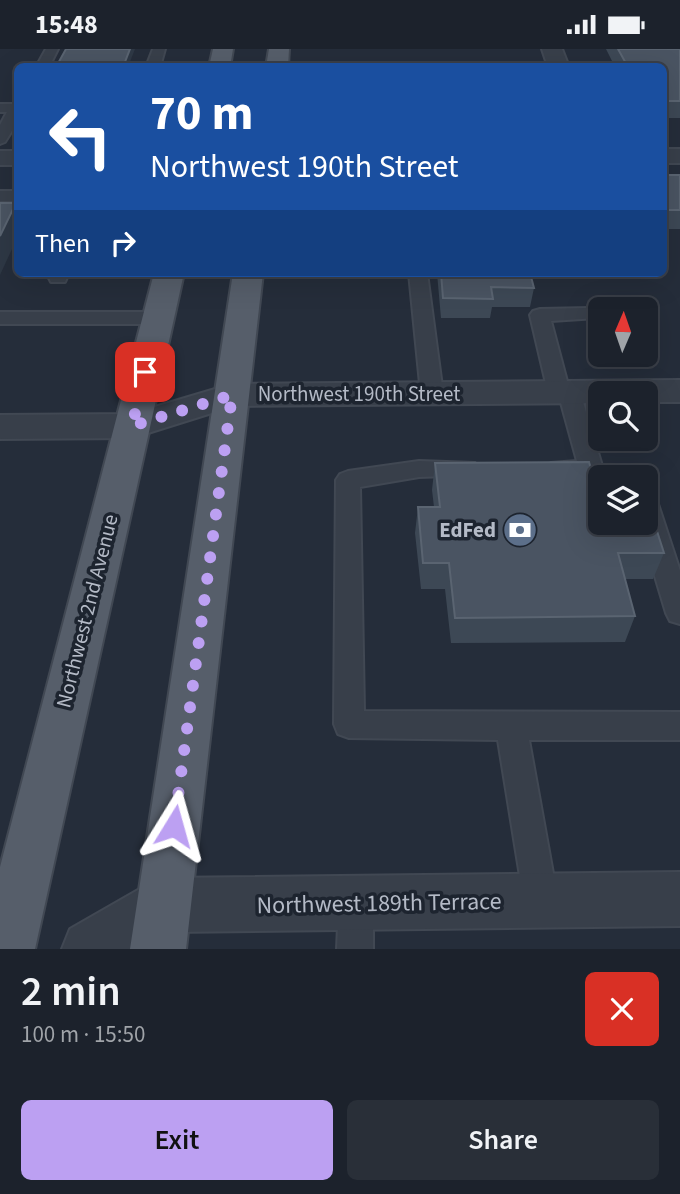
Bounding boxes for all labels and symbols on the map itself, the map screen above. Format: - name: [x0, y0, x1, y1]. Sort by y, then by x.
- north arrow: [588, 297, 658, 367]
- pin: [115, 342, 175, 402]
- street label: Northwest 190th Street: [258, 379, 460, 409]
- street label: Northwest 2nd Avenue: [48, 511, 126, 711]
- bank icon: EdFed: [501, 511, 539, 549]
- place label: EdFed: [439, 515, 496, 545]
- position arrow: [137, 789, 211, 863]
- street label: Northwest 189th Terrace: [256, 884, 502, 923]

